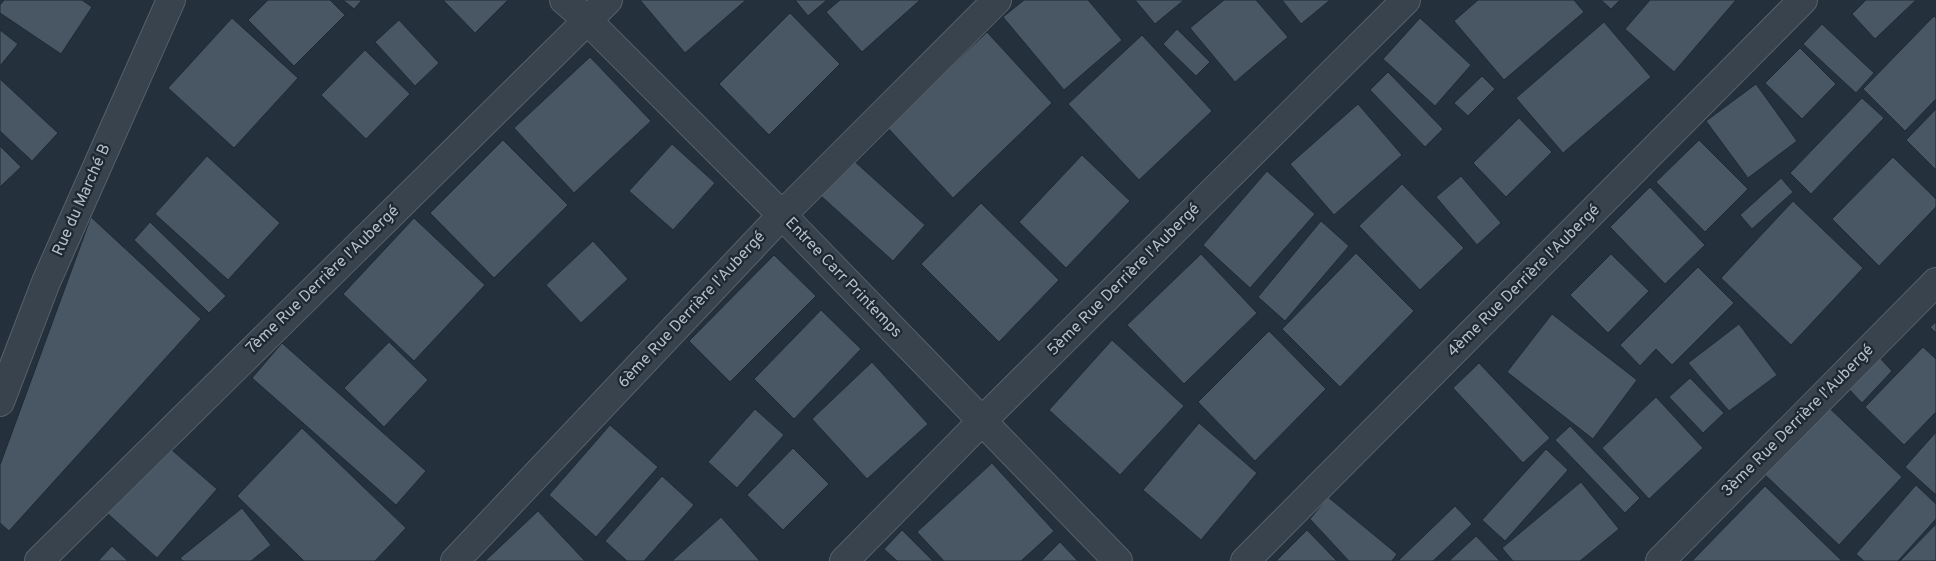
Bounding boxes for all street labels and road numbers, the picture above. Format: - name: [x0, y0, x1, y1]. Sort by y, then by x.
- street label: Rue du Marché B: [48, 141, 116, 259]
- street label: 5ème Rue Derrière l'Aubergé: [1043, 199, 1205, 361]
- street label: 4ème Rue Derrière l'Aubergé: [1443, 200, 1605, 362]
- street label: 7ème Rue Derrière l'Aubergé: [242, 201, 404, 359]
- street label: Entree Carr Printemps: [780, 214, 906, 342]
- street label: 6ème Rue Derrière l'Aubergé: [614, 227, 770, 393]
- street label: 3ème Rue Derrière l'Aubergé: [1718, 341, 1878, 501]

